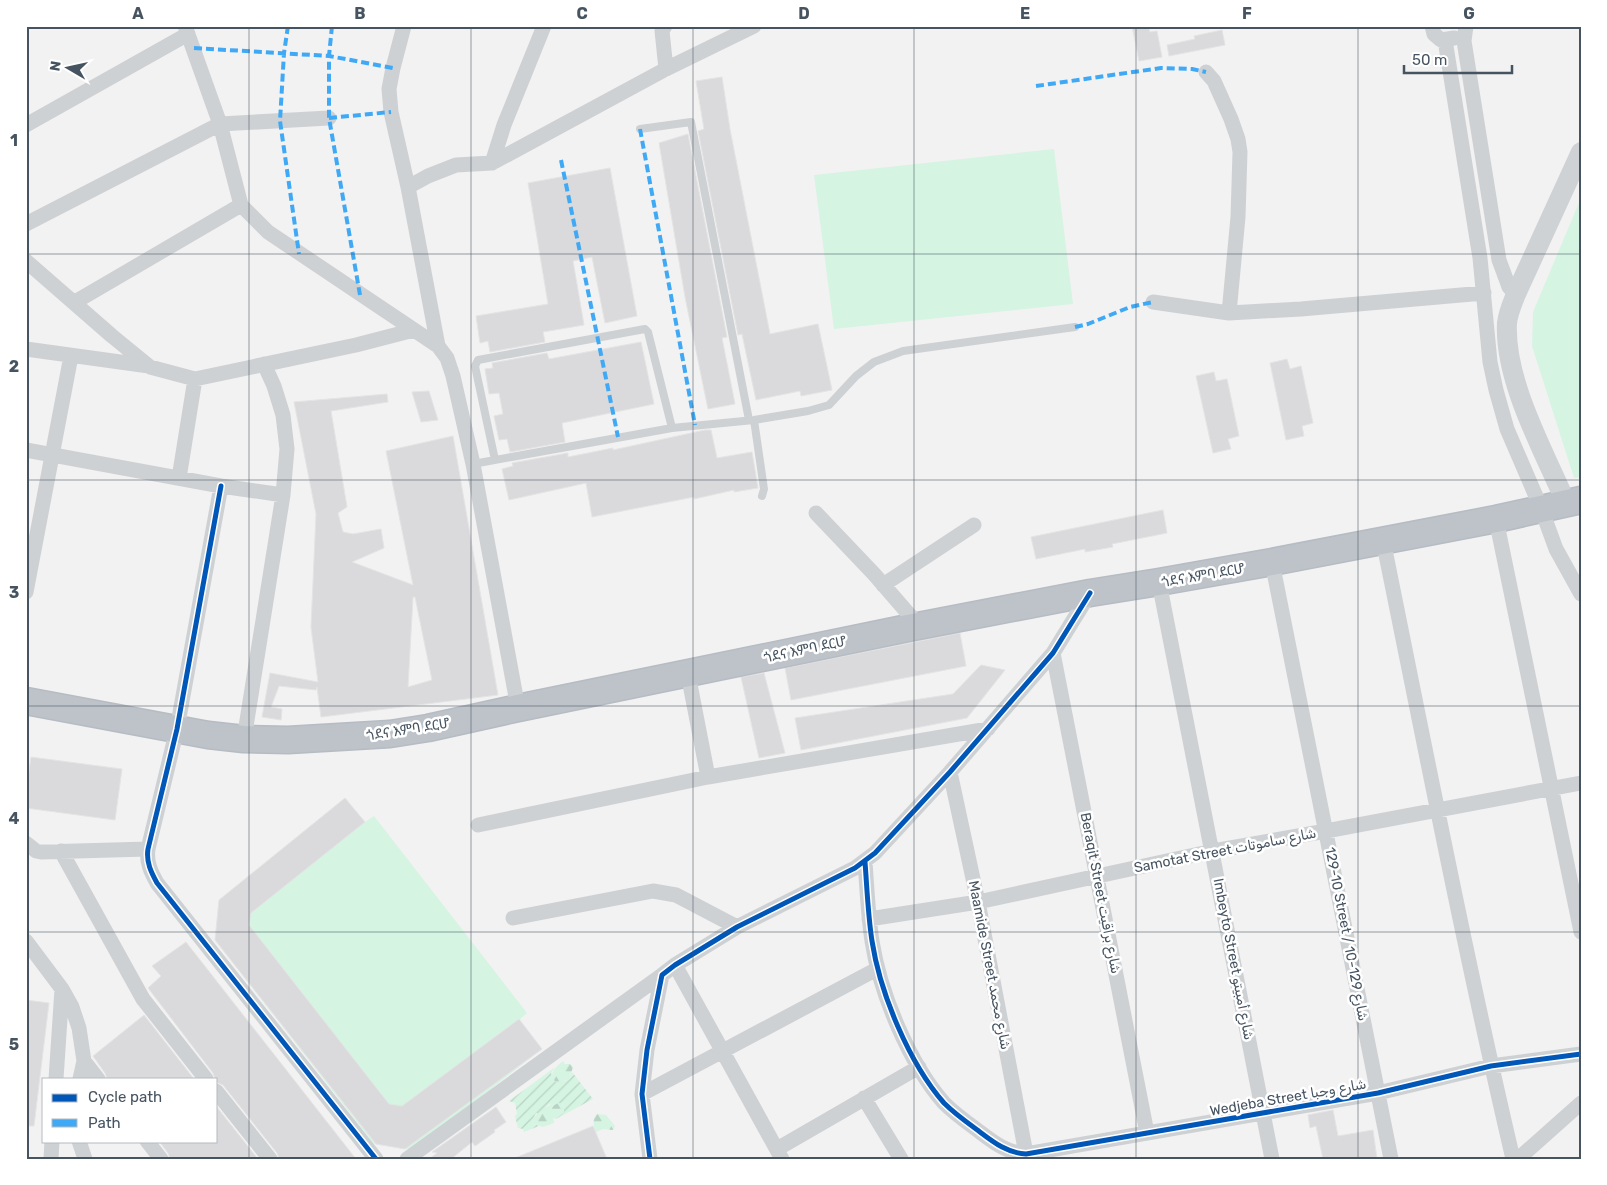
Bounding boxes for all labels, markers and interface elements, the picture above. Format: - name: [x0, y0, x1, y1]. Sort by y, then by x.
- text: A: [132, 4, 144, 23]
- text: B: [354, 4, 366, 23]
- text: C: [576, 4, 588, 23]
- text: D: [798, 4, 810, 23]
- text: E: [1020, 4, 1030, 23]
- text: F: [1242, 4, 1252, 23]
- text: G: [1463, 4, 1475, 23]
- north arrow: [42, 42, 92, 92]
- scale bar: [1404, 42, 1512, 74]
- text: 50 m: [1412, 51, 1447, 69]
- text: N: [46, 60, 65, 72]
- text: 1: [10, 131, 18, 150]
- text: 2: [9, 357, 19, 376]
- street label: ጎደና እምባ ደርሆ: [1160, 560, 1246, 591]
- text: 3: [9, 583, 19, 602]
- street label: ጎደና እምባ ደርሆ: [762, 632, 848, 667]
- street label: ጎደና እምባ ደርሆ: [365, 714, 451, 744]
- text: 4: [9, 809, 20, 828]
- street label: Beraqit Street شارع براقيت: [1075, 811, 1124, 976]
- street label: Samotat Street شارع ساموتات: [1132, 824, 1318, 878]
- street label: 129-10 Street / شارع 129-10: [1319, 846, 1372, 1023]
- street label: Imbeyto Street شارع أمبيتو: [1208, 877, 1258, 1042]
- street label: Maamide Street شارع محمد: [963, 879, 1014, 1052]
- text: 5: [9, 1035, 19, 1054]
- street label: Wedjeba Street شارع وجبا: [1209, 1075, 1368, 1122]
- legend: [42, 1078, 218, 1142]
- text: Cycle path: [88, 1088, 162, 1106]
- text: Path: [88, 1114, 121, 1132]

